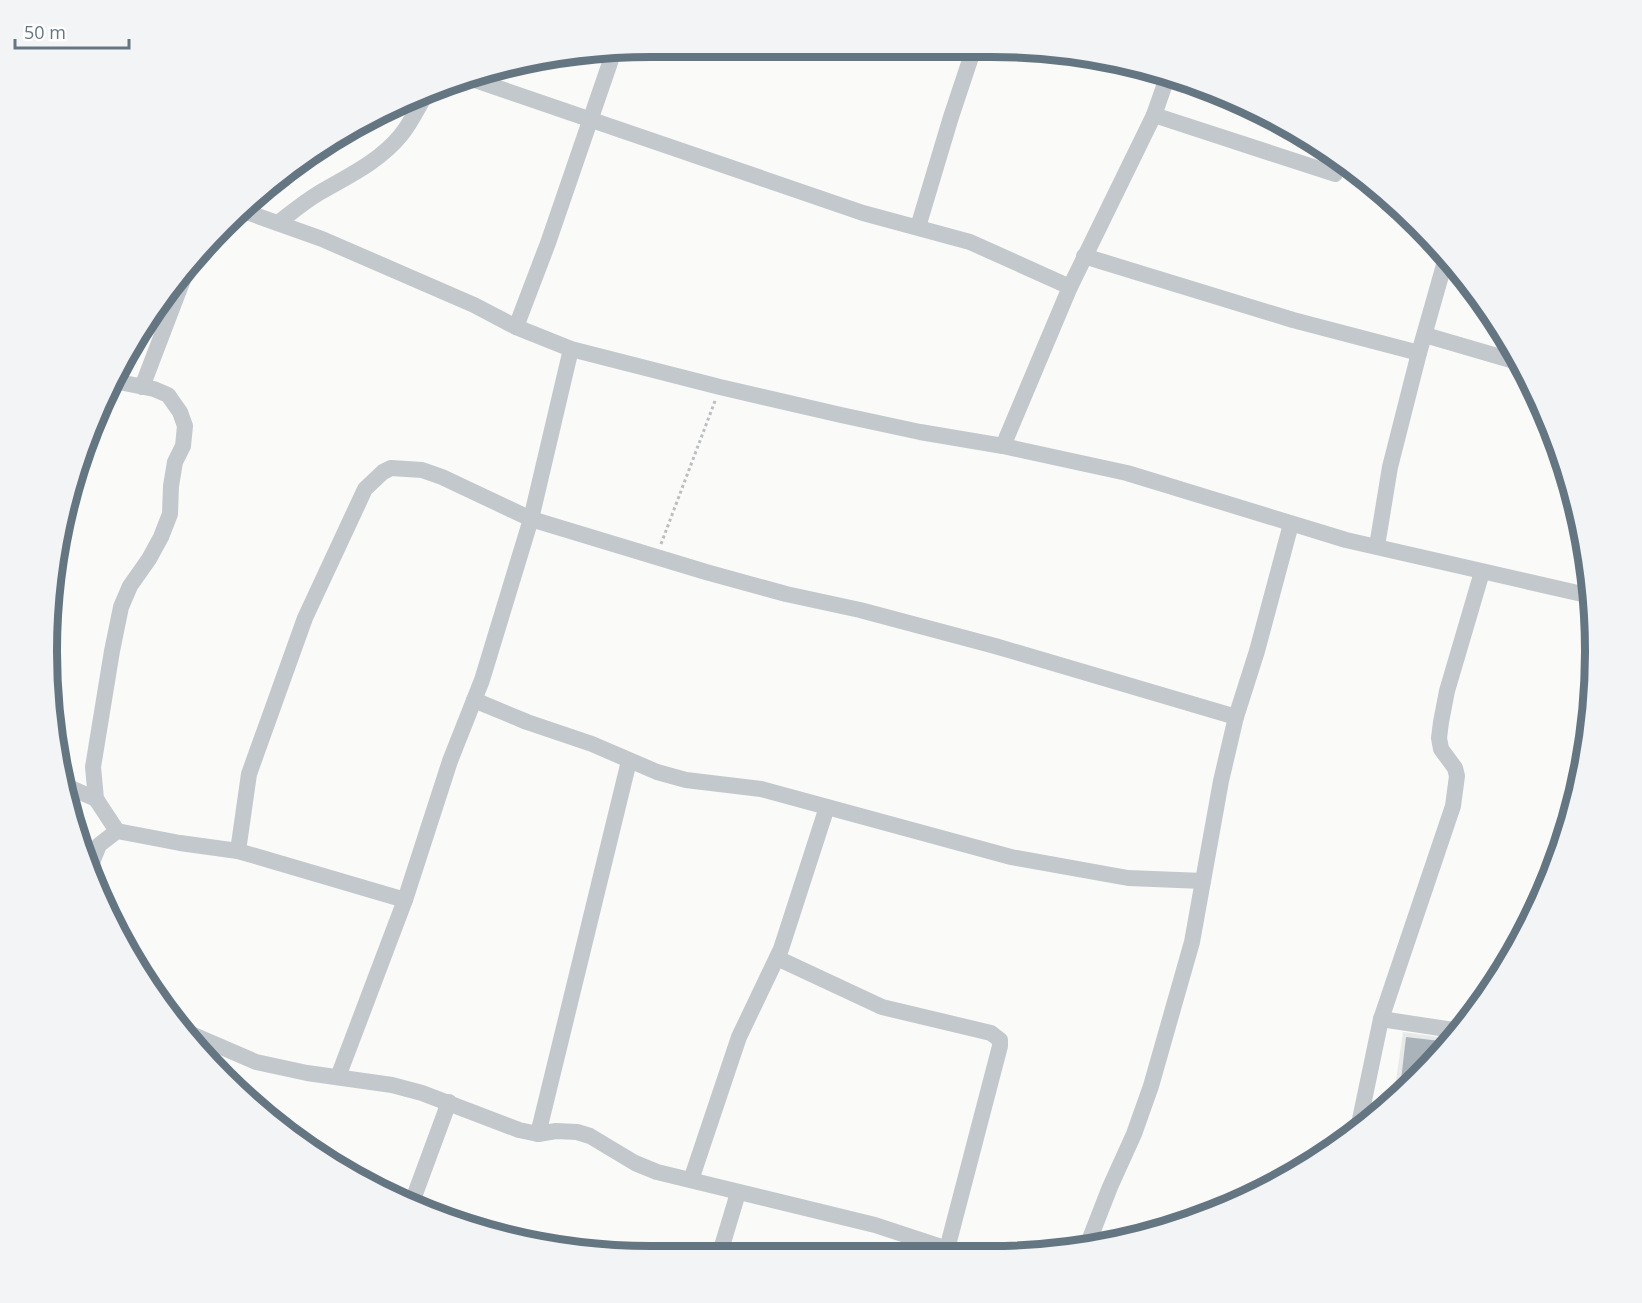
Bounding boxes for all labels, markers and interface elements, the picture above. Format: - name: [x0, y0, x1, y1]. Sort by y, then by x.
- scale bar: [15, 12, 129, 50]
- text: 50 m: [24, 20, 66, 44]

